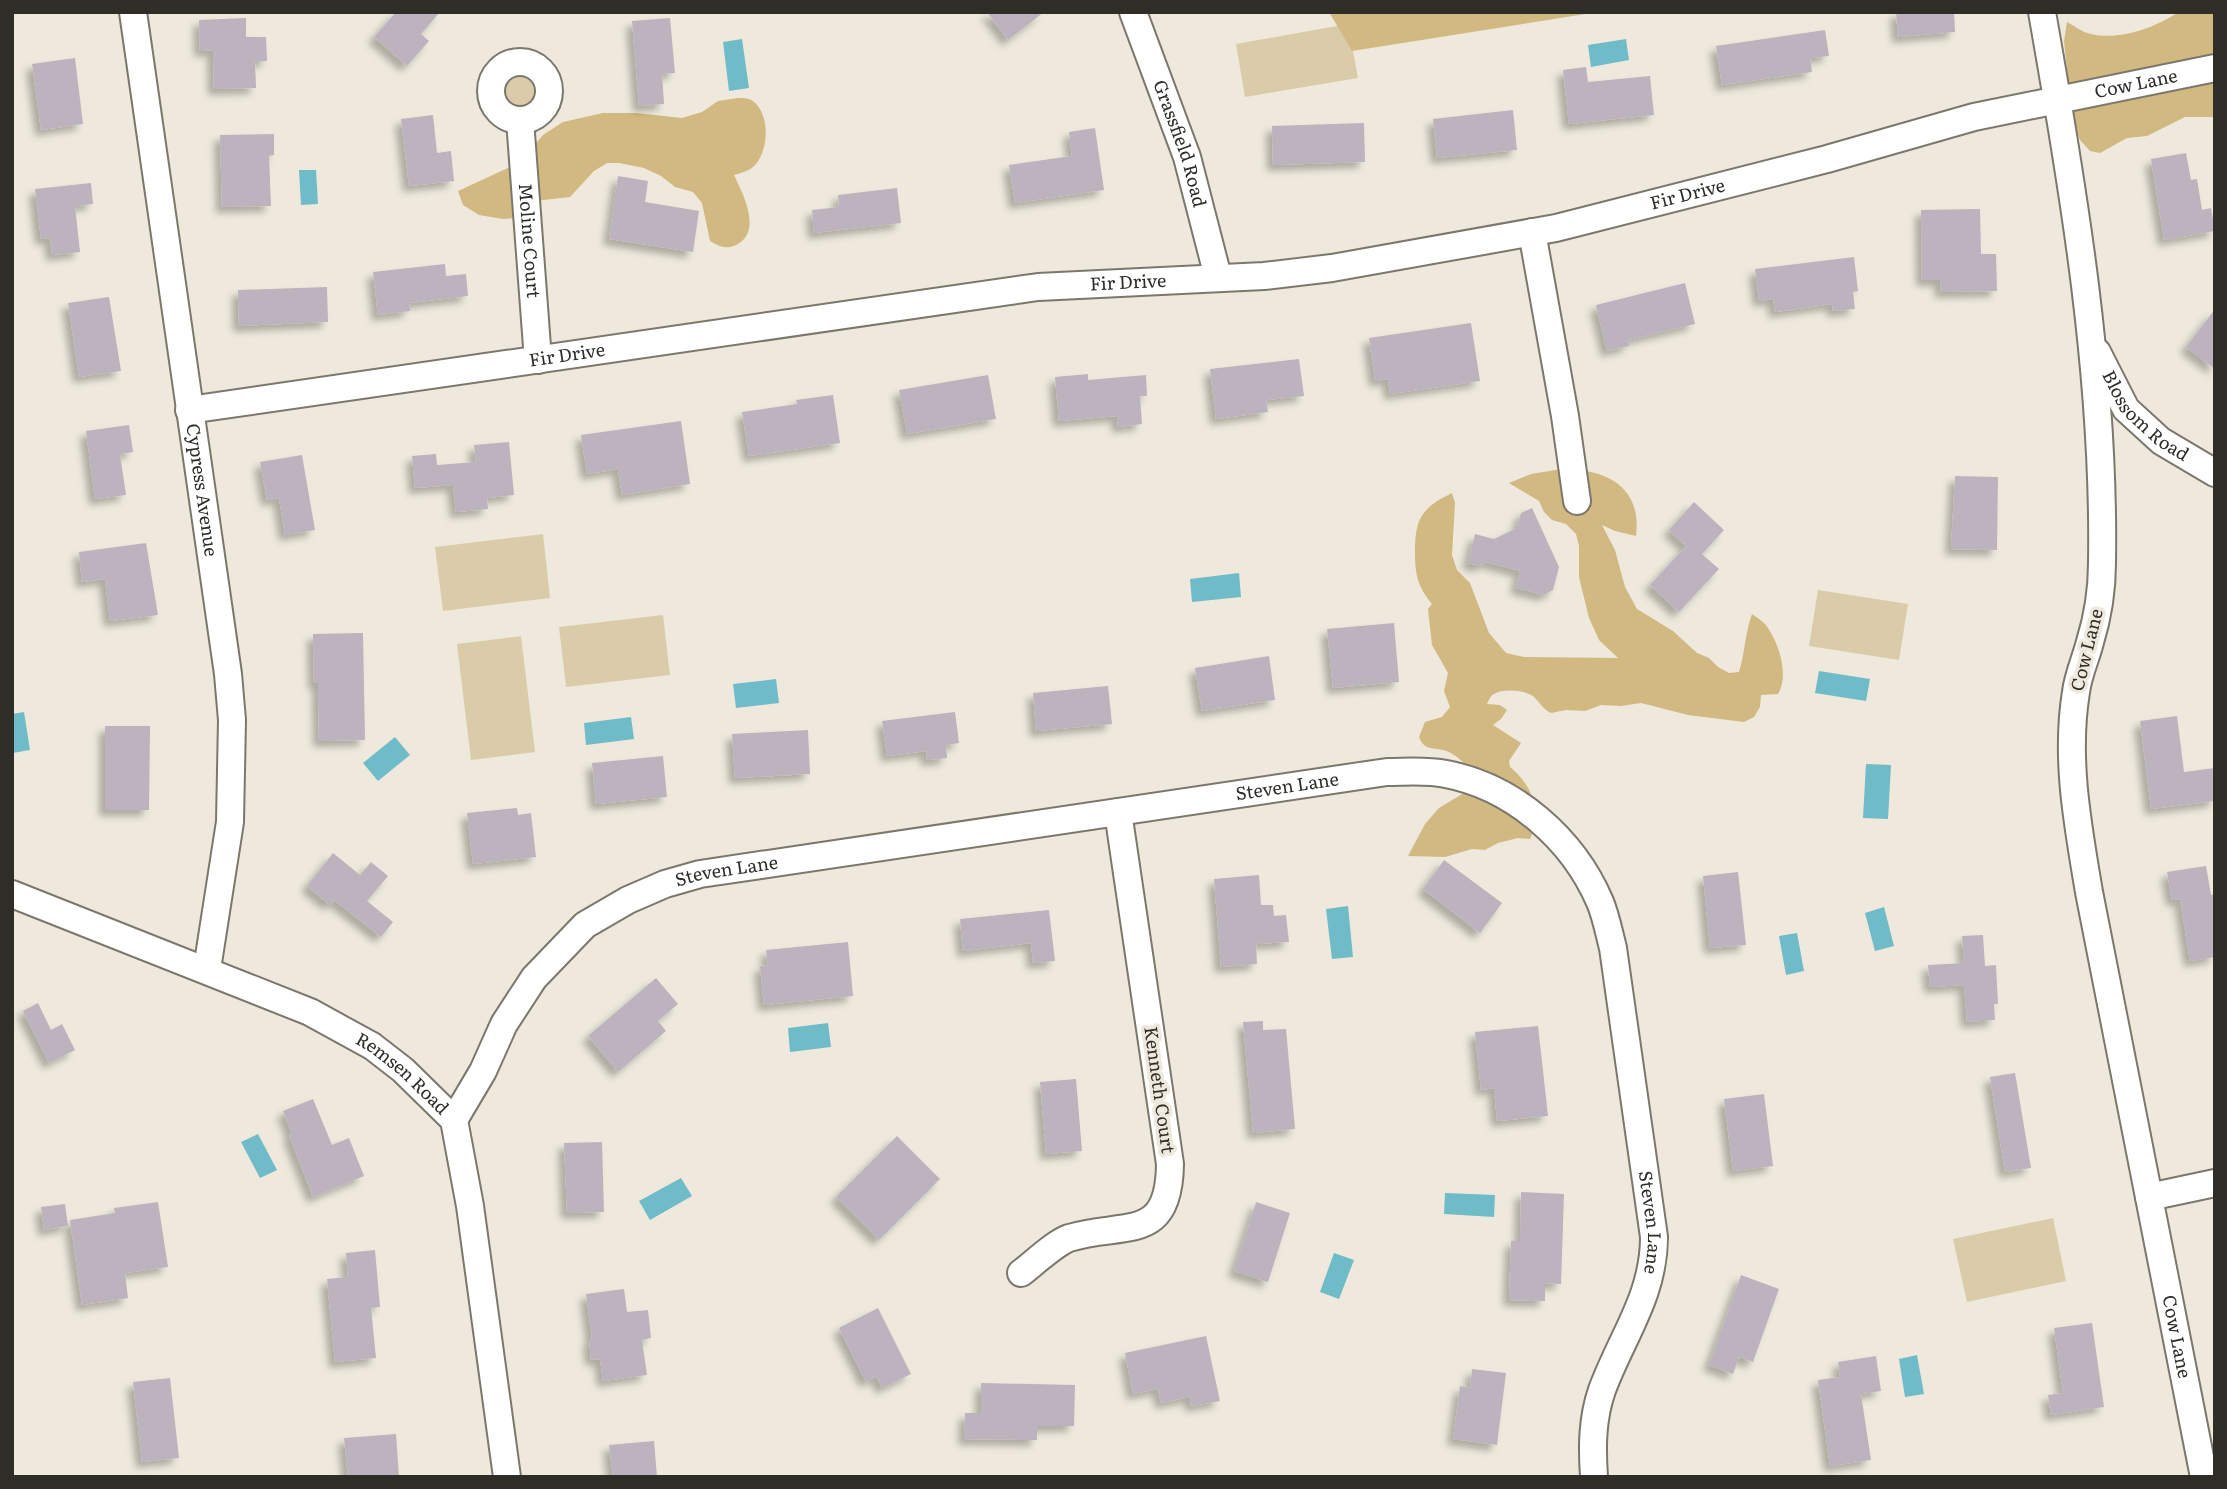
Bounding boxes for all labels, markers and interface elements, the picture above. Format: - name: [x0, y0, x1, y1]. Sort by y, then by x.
- street label: Cow Lane: [2092, 61, 2180, 104]
- street label: Grassfield Road: [1147, 76, 1214, 210]
- street label: Fir Drive: [1647, 171, 1728, 216]
- street label: Moline Court: [513, 182, 548, 300]
- street label: Fir Drive: [1089, 266, 1167, 296]
- street label: Fir Drive: [527, 335, 607, 373]
- street label: Blossom Road: [2096, 365, 2195, 467]
- street label: Cypress Avenue: [180, 422, 226, 558]
- street label: Cow Lane: [2062, 606, 2109, 694]
- street label: Steven Lane: [1234, 764, 1340, 806]
- street label: Steven Lane: [672, 848, 780, 892]
- street label: Remsen Road: [351, 1025, 456, 1120]
- street label: Kenneth Court: [1138, 1025, 1183, 1156]
- street label: Steven Lane: [1633, 1169, 1669, 1277]
- street label: Cow Lane: [2157, 1293, 2199, 1380]

